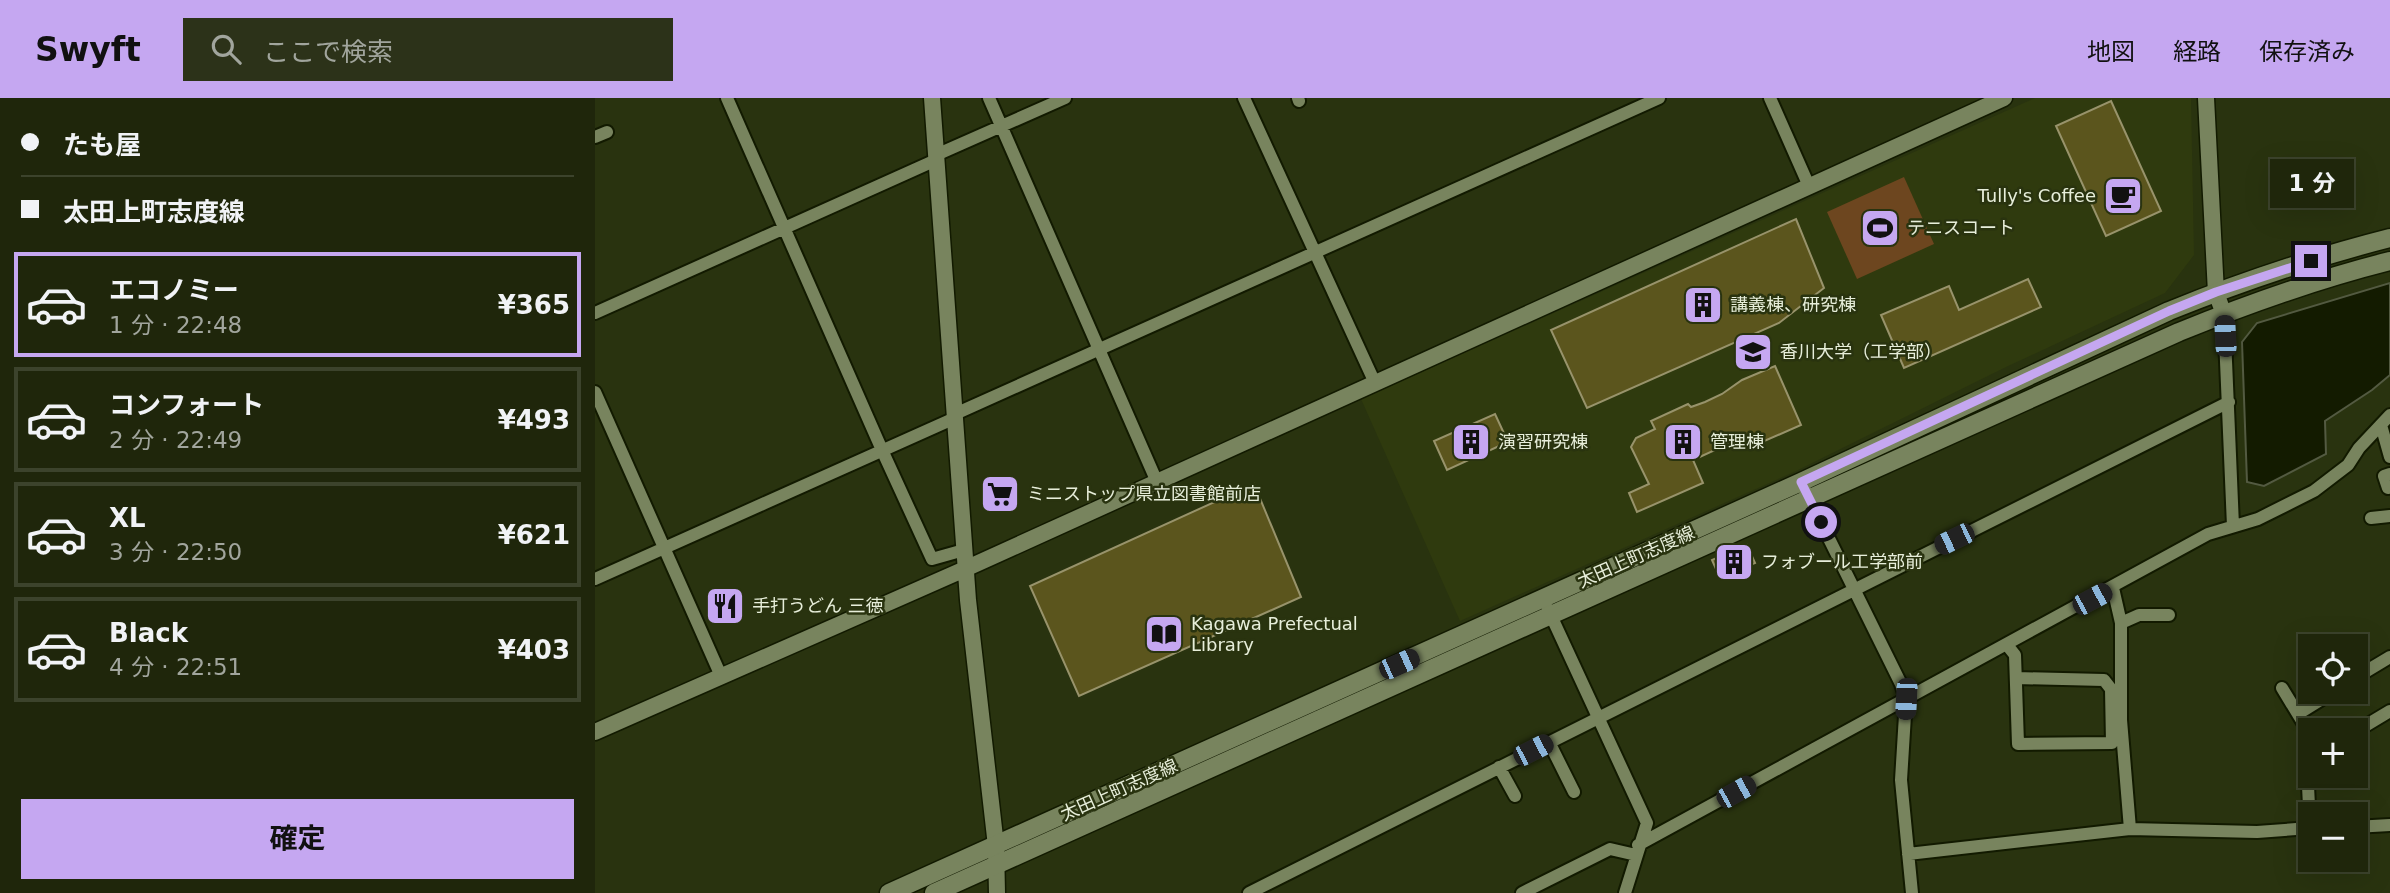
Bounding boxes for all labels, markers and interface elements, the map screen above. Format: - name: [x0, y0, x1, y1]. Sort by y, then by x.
- search box: [183, 18, 673, 81]
- text: Swyft: [35, 30, 141, 69]
- icon: search: [207, 30, 245, 68]
- text: ここで検索: [263, 37, 393, 67]
- text: 地図: [2087, 38, 2135, 66]
- text: 経路: [2173, 38, 2221, 66]
- text: 保存済み: [2259, 38, 2355, 66]
- text: たも屋: [63, 130, 141, 160]
- callout: 1 分: [2269, 159, 2353, 208]
- text: 1 分: [2288, 170, 2336, 196]
- cafe icon: Tully's Coffee: [2102, 175, 2144, 217]
- place label: Tully's Coffee: [1976, 185, 2096, 206]
- text: 太田上町志度線: [63, 197, 245, 227]
- sports icon: テニスコート: [1859, 207, 1901, 249]
- place label: テニスコート: [1907, 217, 2015, 238]
- route end: [2295, 245, 2327, 277]
- icon: car: [25, 273, 88, 336]
- text: エコノミー: [109, 275, 239, 305]
- building icon: 講義棟、研究棟: [1682, 284, 1724, 326]
- text: ¥365: [498, 290, 570, 320]
- place label: 講義棟、研究棟: [1730, 294, 1856, 315]
- text: 1 分 · 22:48: [109, 312, 242, 338]
- car: [2214, 314, 2237, 358]
- school or university icon: 香川大学（工学部）: [1732, 331, 1774, 373]
- place label: 香川大学（工学部）: [1780, 341, 1942, 362]
- icon: car: [25, 388, 88, 451]
- text: コンフォート: [109, 390, 264, 420]
- text: ¥493: [498, 405, 570, 435]
- building icon: 演習研究棟: [1450, 421, 1492, 463]
- building icon: 管理棟: [1662, 421, 1704, 463]
- text: 2 分 · 22:49: [109, 427, 242, 453]
- place label: 演習研究棟: [1498, 431, 1588, 452]
- place label: 管理棟: [1710, 431, 1764, 452]
- supermarket icon: ミニストップ県立図書館前店: [979, 473, 1021, 515]
- place label: ミニストップ県立図書館前店: [1027, 483, 1261, 504]
- icon: car: [25, 503, 88, 566]
- text: XL: [109, 503, 146, 533]
- route start: [1805, 506, 1837, 538]
- text: ¥621: [498, 520, 570, 550]
- car: [1931, 520, 1978, 558]
- street label: 太田上町志度線: [1574, 521, 1698, 592]
- text: 3 分 · 22:50: [109, 539, 242, 565]
- building icon: フォブール工学部前: [1713, 541, 1755, 583]
- place label: フォブール工学部前: [1761, 551, 1923, 572]
- car: [2069, 580, 2116, 618]
- restaurant icon: 手打うどん 三徳: [704, 585, 746, 627]
- place label: 手打うどん 三徳: [752, 595, 884, 616]
- library icon: Kagawa Prefectual Library: [1143, 613, 1185, 655]
- place label: Kagawa Prefectual Library: [1191, 613, 1358, 655]
- icon: car: [25, 618, 88, 681]
- text: Black: [109, 618, 188, 648]
- map controls: [2298, 634, 2368, 872]
- button: locate: [2298, 634, 2368, 704]
- text: ¥403: [498, 635, 570, 665]
- car: [1376, 646, 1423, 682]
- text: 4 分 · 22:51: [109, 654, 242, 680]
- car: [1895, 677, 1918, 721]
- button: +: [2298, 718, 2368, 788]
- car: [1510, 731, 1557, 769]
- street label: 太田上町志度線: [1057, 754, 1181, 825]
- car: [1713, 773, 1760, 811]
- button: 確定: [21, 799, 574, 879]
- button: −: [2298, 802, 2368, 872]

